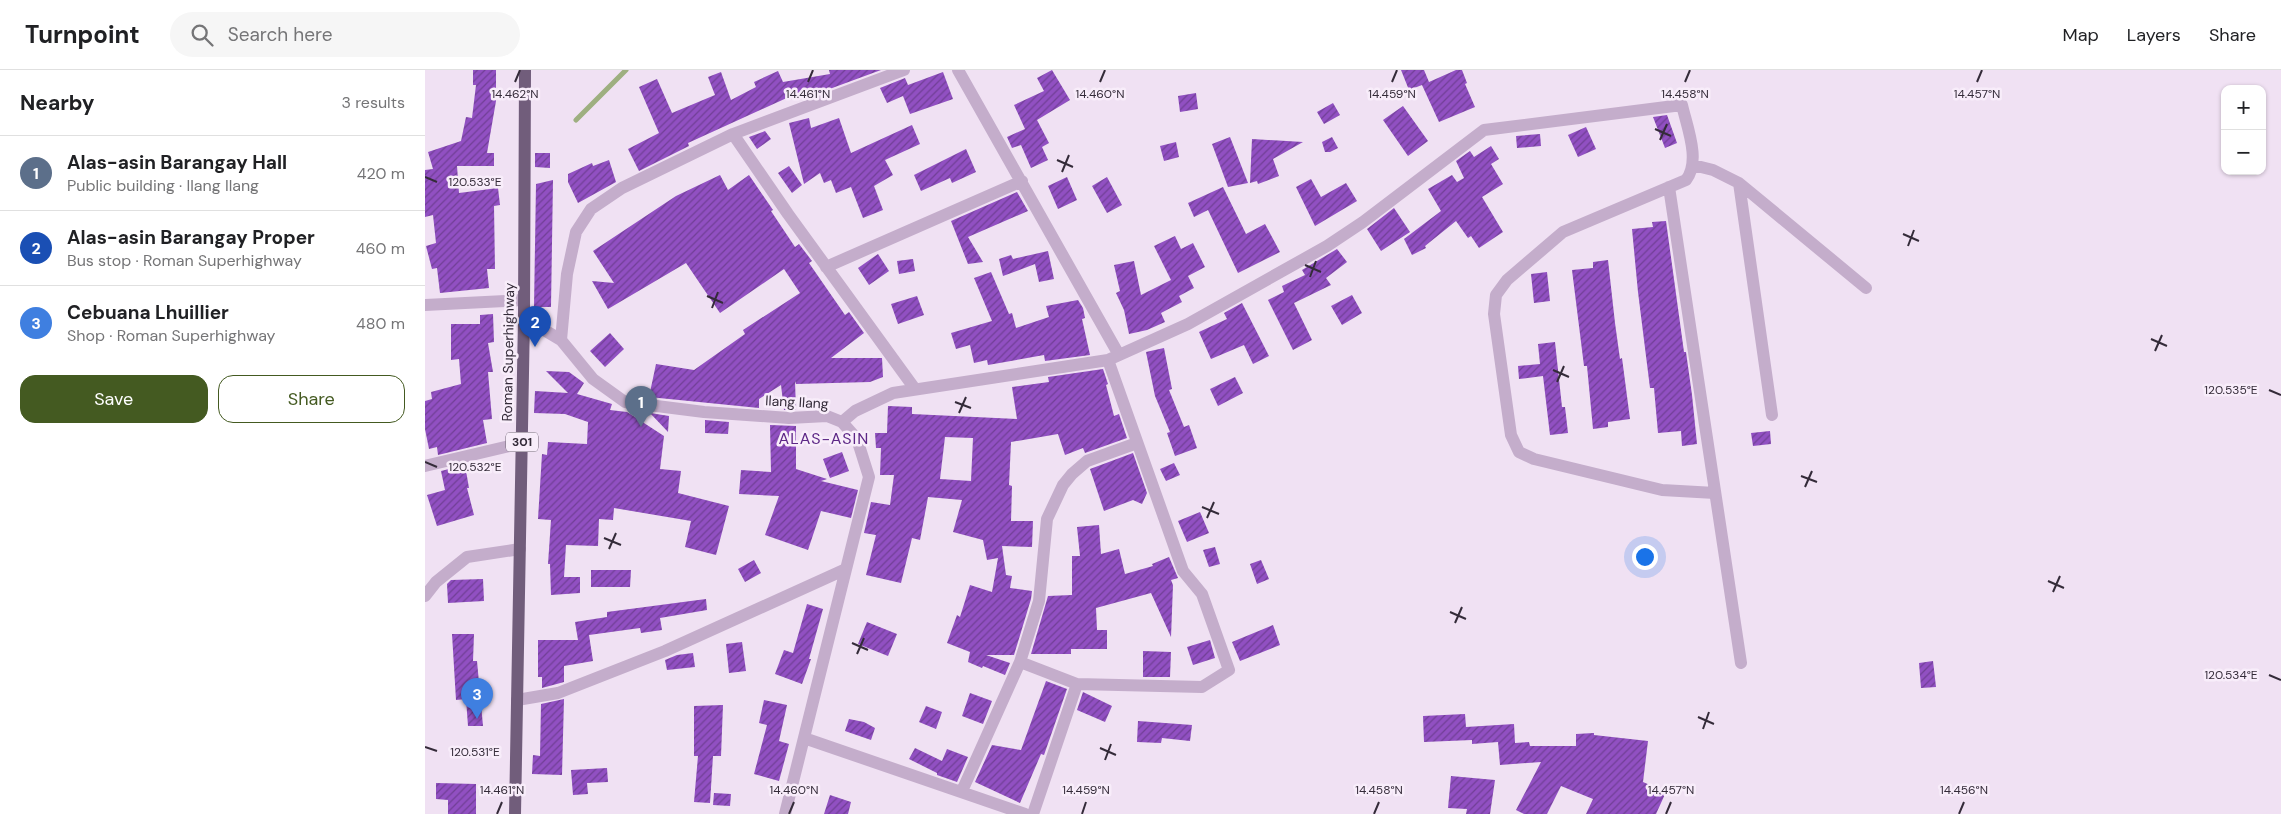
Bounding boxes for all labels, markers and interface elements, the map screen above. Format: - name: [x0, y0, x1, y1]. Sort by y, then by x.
- search box: [170, 12, 520, 57]
- text: Turnpoint: [25, 19, 140, 50]
- icon: search: [188, 21, 216, 49]
- text: Search here: [228, 22, 333, 47]
- text: Map: [2063, 23, 2099, 47]
- text: Layers: [2127, 23, 2181, 47]
- text: Share: [2209, 23, 2256, 47]
- map controls: [2221, 85, 2266, 175]
- button: +: [2221, 85, 2266, 130]
- text: 14.462°N: [491, 86, 539, 102]
- text: 14.461°N: [786, 86, 830, 102]
- text: 14.460°N: [1076, 86, 1124, 102]
- text: 14.459°N: [1368, 86, 1416, 102]
- text: 14.458°N: [1661, 86, 1709, 102]
- text: 14.457°N: [1954, 86, 2000, 102]
- text: Nearby: [20, 89, 94, 117]
- text: 3 results: [342, 92, 405, 113]
- button: −: [2221, 130, 2266, 175]
- text: Alas-asin Barangay Hall: [67, 150, 287, 175]
- text: 1: [33, 163, 39, 184]
- text: 420 m: [357, 163, 405, 184]
- text: 120.533°E: [448, 174, 502, 190]
- text: Public building · Ilang Ilang: [67, 175, 259, 196]
- text: Alas-asin Barangay Proper: [67, 225, 315, 250]
- text: 2: [31, 238, 41, 259]
- text: 460 m: [356, 238, 405, 259]
- text: Bus stop · Roman Superhighway: [67, 250, 302, 271]
- street label: Roman Superhighway: [498, 282, 518, 422]
- text: Cebuana Lhuillier: [67, 300, 229, 325]
- pin: 2: [519, 306, 551, 347]
- text: 3: [31, 313, 41, 334]
- text: 480 m: [356, 313, 405, 334]
- text: Shop · Roman Superhighway: [67, 325, 276, 346]
- button: Save: [20, 375, 208, 423]
- button: Share: [218, 375, 405, 423]
- text: 120.535°E: [2204, 382, 2258, 398]
- pin: 1: [625, 386, 657, 427]
- street label: Ilang Ilang: [765, 391, 829, 413]
- district label: ALAS-ASIN: [779, 428, 869, 449]
- road number: 301: [506, 432, 538, 452]
- text: 120.532°E: [449, 459, 502, 475]
- your location: [1632, 544, 1658, 570]
- text: 120.534°E: [2204, 667, 2258, 683]
- pin: 3: [461, 678, 493, 719]
- text: 120.531°E: [450, 744, 500, 760]
- text: 14.461°N: [480, 782, 524, 798]
- text: 14.460°N: [770, 782, 818, 798]
- text: 14.459°N: [1062, 782, 1110, 798]
- text: 14.458°N: [1355, 782, 1403, 798]
- text: 14.457°N: [1648, 782, 1694, 798]
- text: 14.456°N: [1940, 782, 1988, 798]

